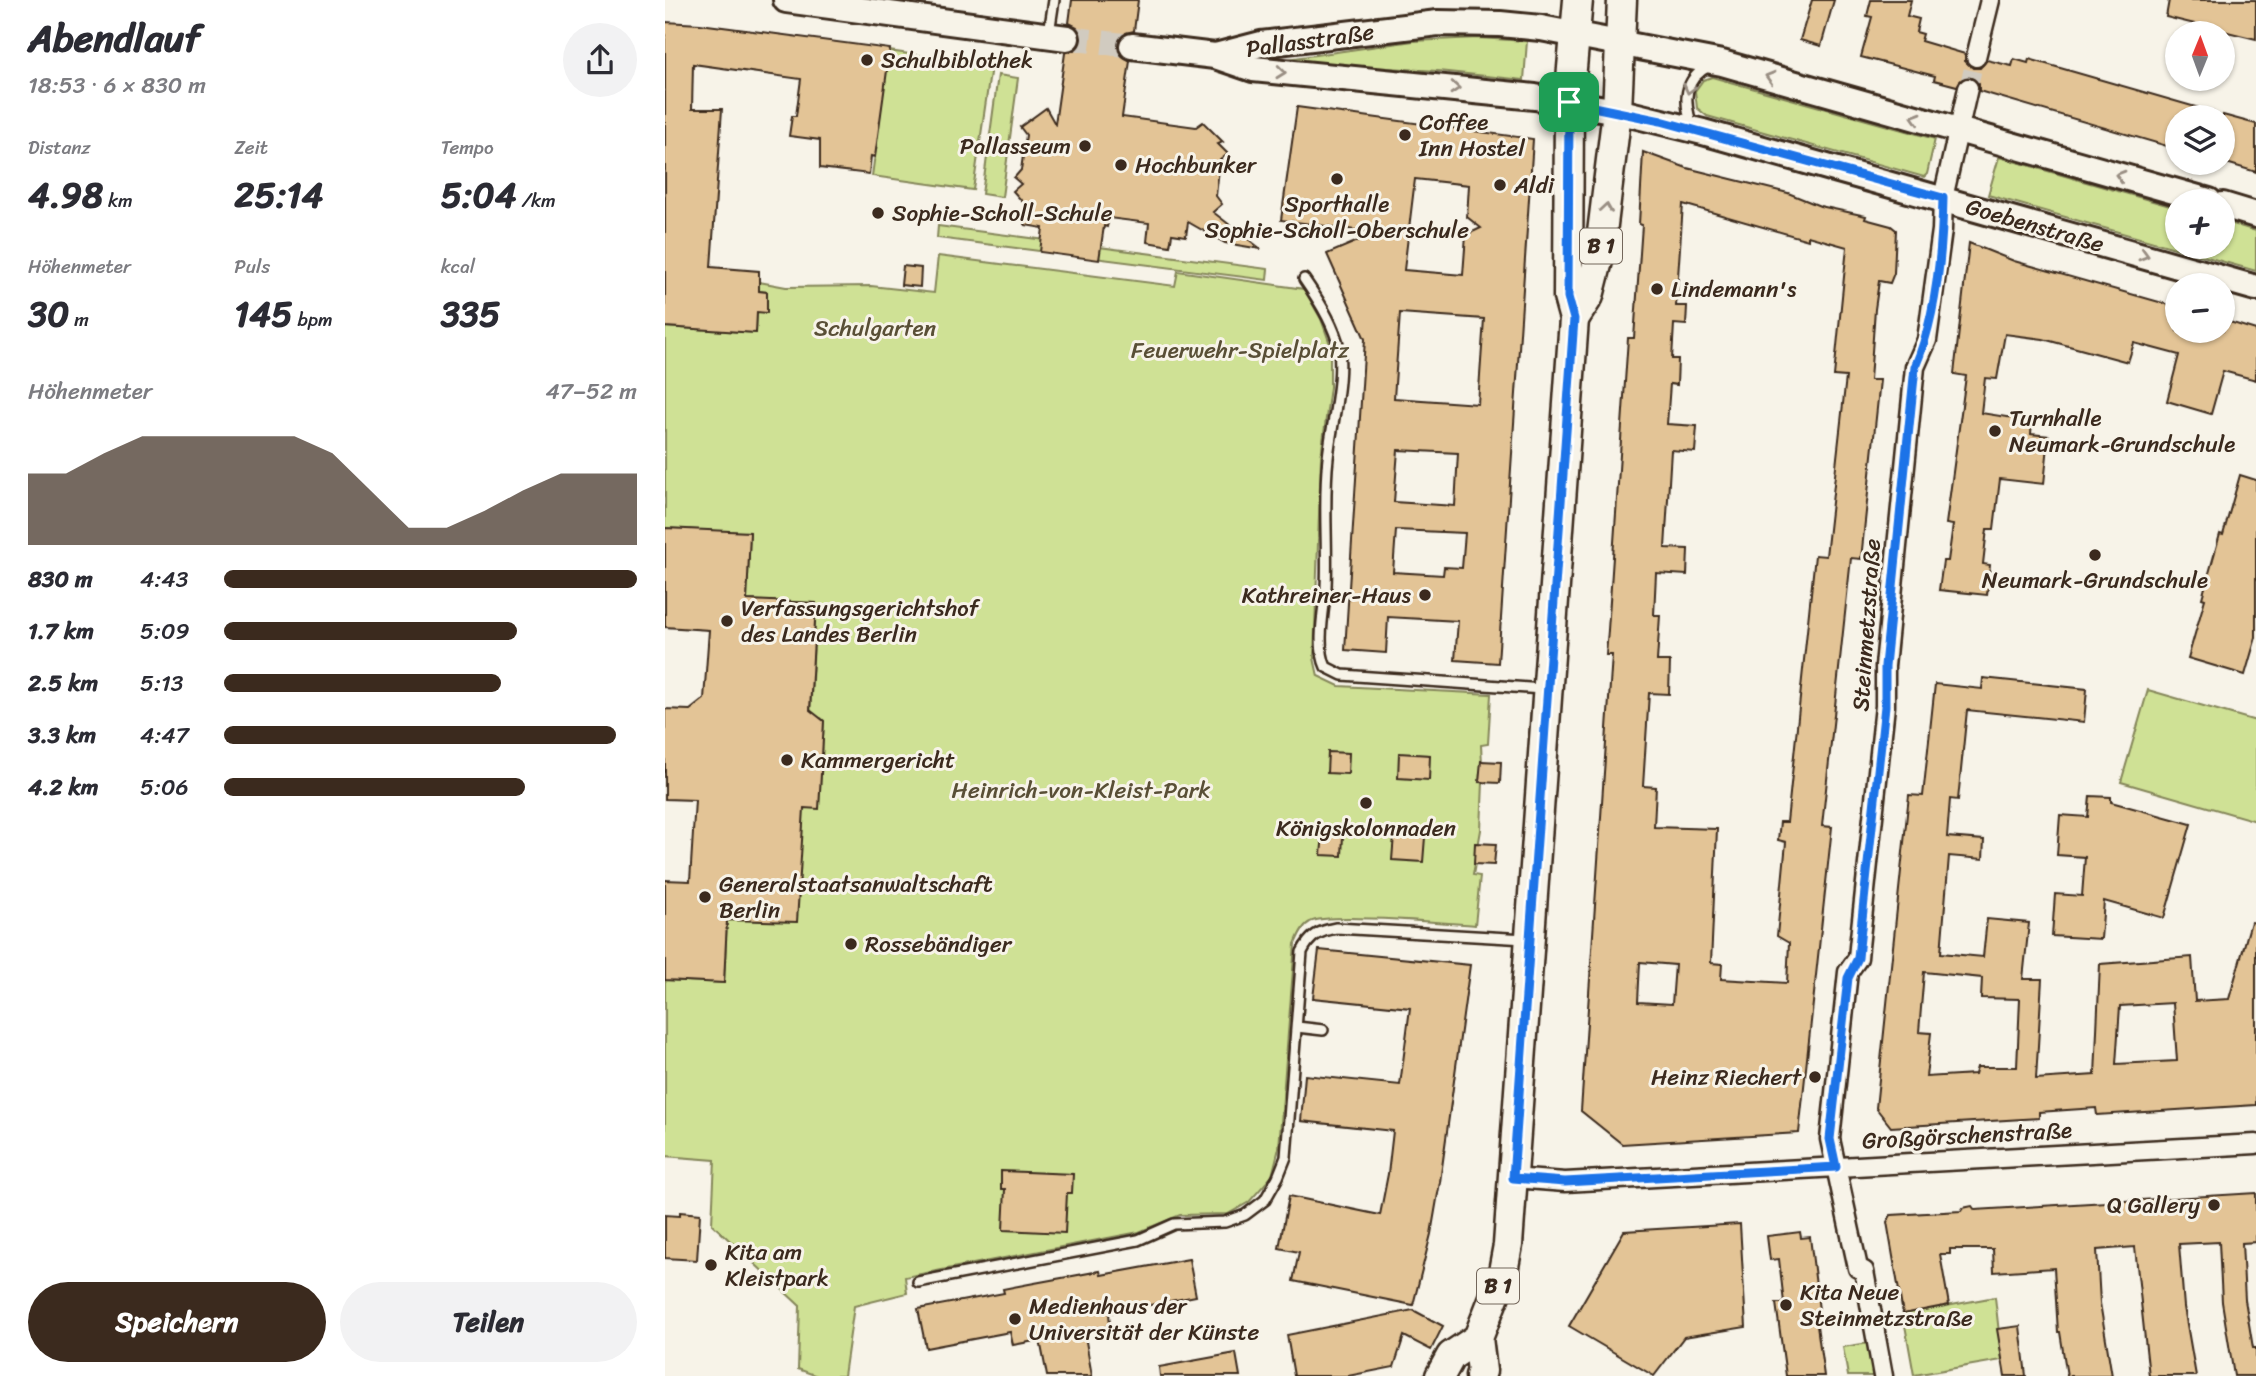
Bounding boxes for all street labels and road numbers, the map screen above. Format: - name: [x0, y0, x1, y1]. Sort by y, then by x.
- street label: Pallasstraße: [1243, 11, 1377, 70]
- street label: Goebenstraße: [1961, 186, 2109, 265]
- road number: B 1: [1580, 229, 1622, 264]
- street label: Steinmetzstraße: [1840, 537, 1893, 713]
- street label: Großgörschenstraße: [1861, 1110, 2073, 1161]
- road number: B 1: [1477, 1268, 1519, 1304]

